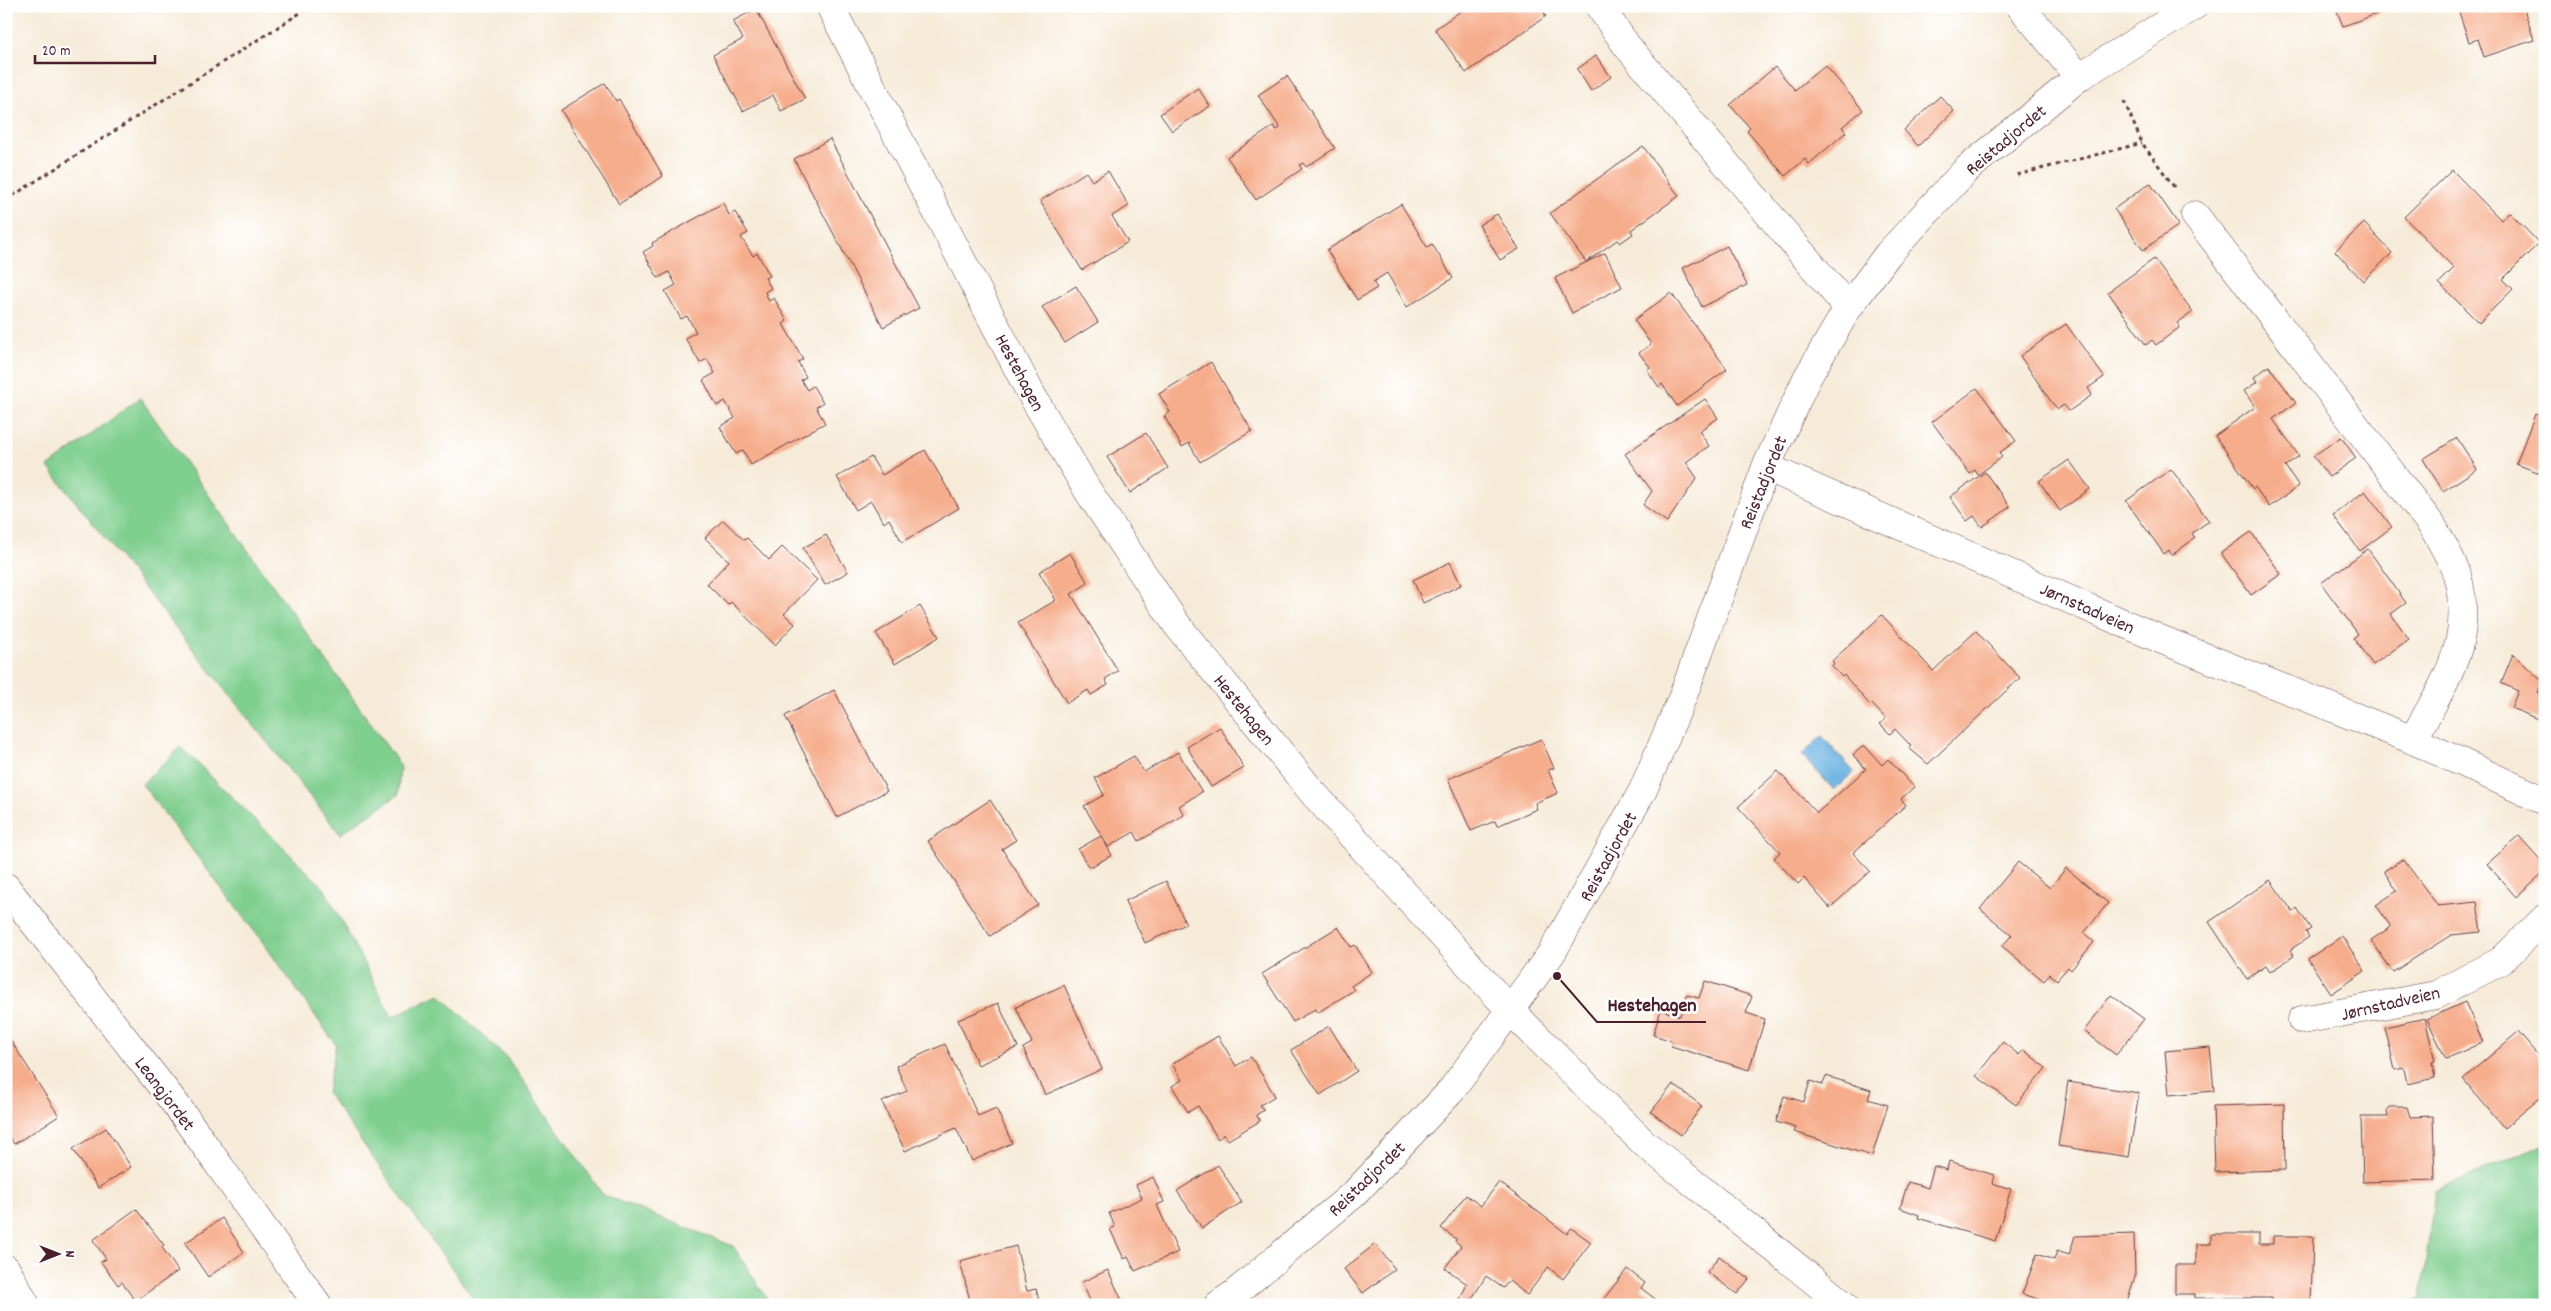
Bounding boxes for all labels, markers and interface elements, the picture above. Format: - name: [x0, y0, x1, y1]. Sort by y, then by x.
- scale bar: [35, 32, 155, 64]
- text: 20 m: [42, 41, 70, 63]
- street label: Reistadjordet: [1961, 100, 2054, 184]
- street label: Hestehagen: [986, 330, 1050, 417]
- street label: Reistadjordet: [1734, 433, 1796, 534]
- street label: Jørnstadveien: [2035, 577, 2138, 643]
- street label: Hestehagen: [1205, 670, 1279, 753]
- street label: Reistadjordet: [1574, 808, 1646, 907]
- street label: Jørnstadveien: [2339, 981, 2443, 1030]
- callout: Hestehagen: [1597, 987, 1706, 1022]
- text: Hestehagen: [1608, 993, 1696, 1021]
- street label: Leangjordet: [126, 1052, 200, 1138]
- street label: Reistadjordet: [1324, 1137, 1413, 1225]
- north arrow: [32, 1228, 82, 1278]
- text: N: [59, 1251, 79, 1258]

